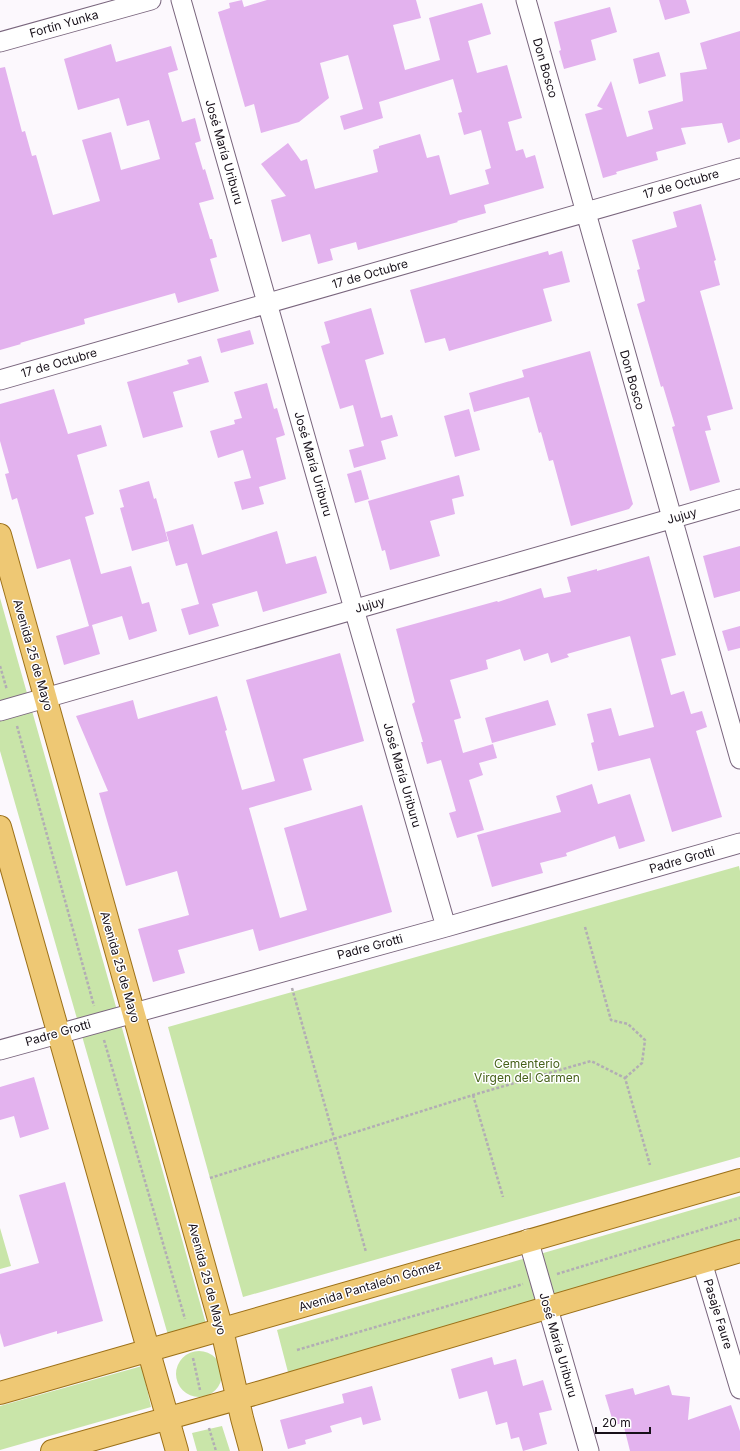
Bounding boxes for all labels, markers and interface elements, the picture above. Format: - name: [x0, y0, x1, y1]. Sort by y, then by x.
- street label: Fortín Yunka: [28, 7, 100, 41]
- street label: Don Bosco: [530, 36, 561, 100]
- street label: José María Uriburu: [202, 98, 247, 206]
- street label: 17 de Octubre: [641, 165, 721, 202]
- street label: 17 de Octubre: [330, 255, 410, 292]
- street label: 17 de Octubre: [19, 344, 99, 381]
- street label: Don Bosco: [617, 348, 648, 412]
- street label: José María Uriburu: [291, 410, 336, 518]
- street label: Jujuy: [665, 504, 699, 527]
- street label: Jujuy: [353, 593, 387, 616]
- street label: Avenida 25 de Mayo: [10, 597, 57, 712]
- street label: José María Uriburu: [380, 721, 425, 829]
- street label: Padre Grotti: [647, 843, 716, 876]
- street label: Avenida 25 de Mayo: [97, 909, 144, 1024]
- street label: Padre Grotti: [335, 931, 404, 962]
- street label: Padre Grotti: [23, 1016, 92, 1049]
- park label: Cementerio Virgen del Carmen: [474, 1056, 580, 1085]
- street label: Avenida 25 de Mayo: [185, 1221, 230, 1336]
- street label: Avenida Pantaleón Gómez: [297, 1257, 443, 1314]
- street label: Pasaje Faure: [701, 1277, 736, 1351]
- street label: José María Uriburu: [536, 1291, 581, 1399]
- scale bar: [596, 1409, 650, 1435]
- text: 20 m: [602, 1415, 631, 1430]

